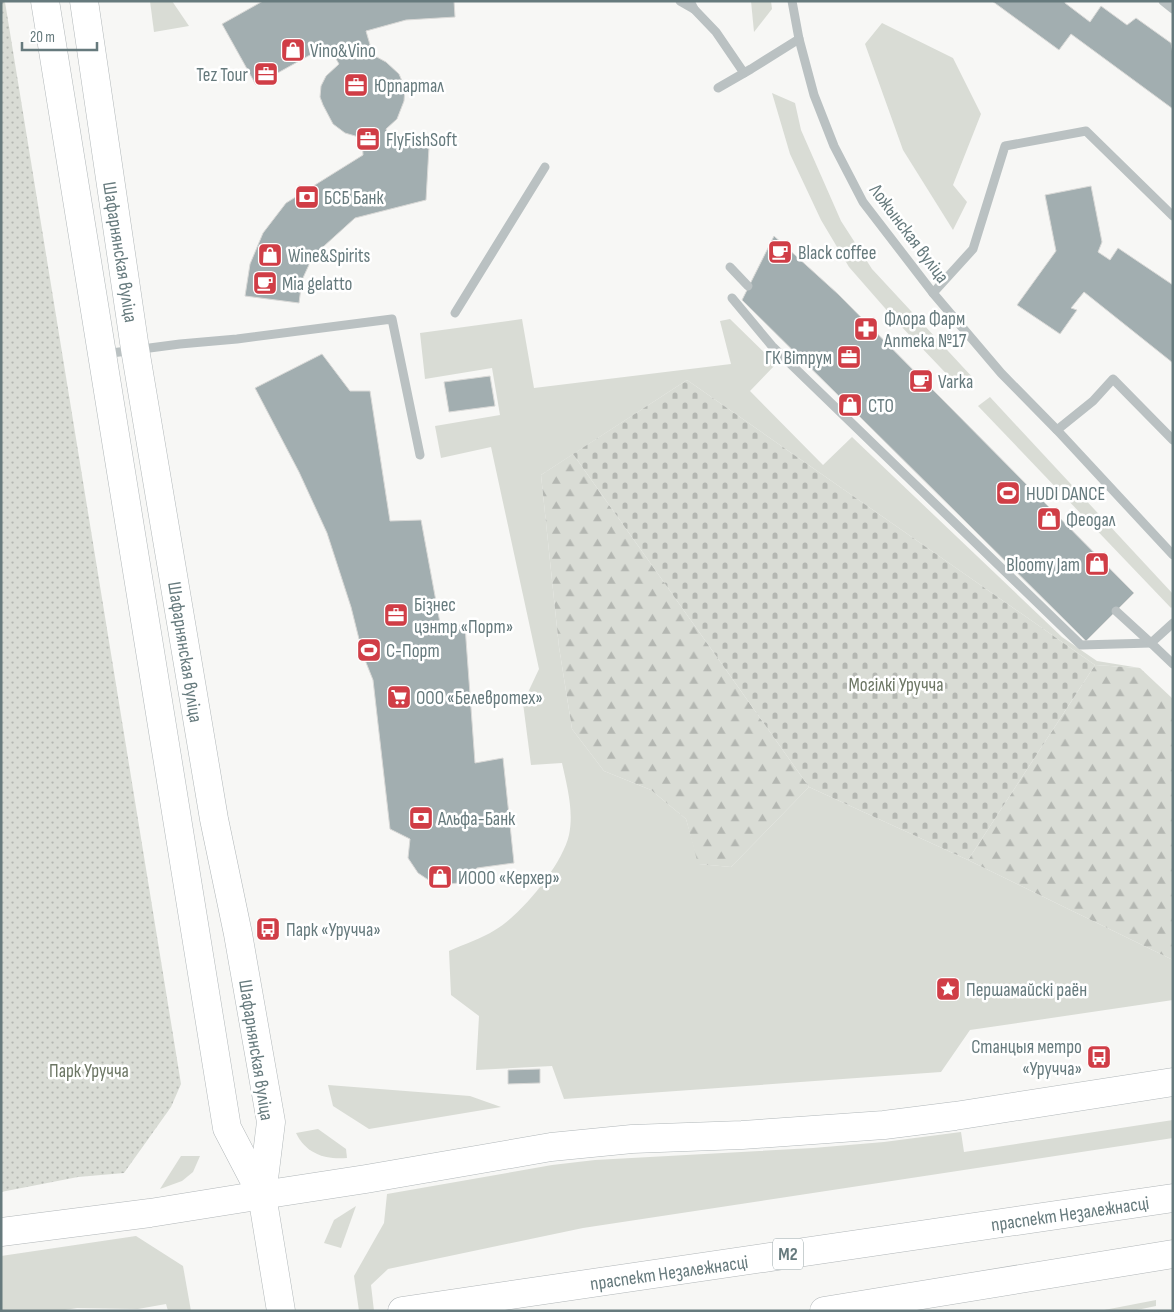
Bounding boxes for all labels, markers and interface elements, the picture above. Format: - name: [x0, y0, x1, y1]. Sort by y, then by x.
- scale bar: [22, 20, 98, 52]
- text: 20 m: [30, 28, 55, 47]
- shop icon: Vino&Vino: [280, 37, 306, 63]
- place label: Vino&Vino: [310, 40, 376, 63]
- office icon: Tez Tour: [253, 61, 279, 87]
- place label: Tez Tour: [196, 64, 249, 87]
- office icon: Юрпартал: [343, 72, 369, 98]
- place label: Юрпартал: [374, 75, 444, 98]
- office icon: FlyFishSoft: [355, 126, 381, 152]
- place label: FlyFishSoft: [386, 129, 457, 152]
- street label: Ложынская вуліца: [863, 179, 954, 288]
- street label: Шафарнянская вуліца: [97, 180, 142, 324]
- bank icon: БСБ Банк: [294, 184, 320, 210]
- place label: БСБ Банк: [324, 187, 384, 210]
- cafe icon: Black coffee: [767, 239, 793, 265]
- shop icon: Wine&Spirits: [257, 242, 283, 268]
- place label: Black coffee: [798, 242, 876, 265]
- place label: Wine&Spirits: [288, 245, 370, 268]
- cafe icon: Mia gelatto: [252, 270, 278, 296]
- place label: Mia gelatto: [282, 273, 352, 296]
- place label: Флора Фарм Аптека №17: [883, 308, 967, 353]
- pharmacy icon: Флора Фарм Аптека №17: [853, 316, 879, 342]
- office icon: ГК Вітрум: [836, 344, 862, 370]
- place label: ГК Вітрум: [765, 347, 832, 370]
- cafe icon: Varka: [908, 368, 934, 394]
- place label: Varka: [938, 371, 973, 394]
- shop icon: СТО: [837, 392, 863, 418]
- place label: СТО: [868, 395, 894, 418]
- sports icon: HUDI DANCE: [995, 480, 1021, 506]
- place label: HUDI DANCE: [1026, 483, 1105, 506]
- shop icon: Феодал: [1036, 506, 1062, 532]
- place label: Феодал: [1066, 509, 1116, 532]
- shop icon: Bloomy Jam: [1084, 551, 1110, 577]
- place label: Bloomy Jam: [1006, 554, 1080, 577]
- street label: Шафарнянская вуліца: [162, 580, 207, 724]
- place label: Бізнес цэнтр «Порт»: [414, 594, 513, 639]
- office icon: Бізнес цэнтр «Порт»: [383, 602, 409, 628]
- sports icon: С-Порт: [356, 637, 382, 663]
- place label: С-Порт: [386, 640, 440, 663]
- park label: Могілкі Уручча: [848, 674, 944, 697]
- supermarket icon: ООО «Белевротех»: [386, 684, 412, 710]
- place label: ООО «Белевротех»: [416, 687, 543, 710]
- bank icon: Альфа-Банк: [408, 805, 434, 831]
- place label: Альфа-Банк: [437, 808, 516, 831]
- shop icon: ИООО «Керхер»: [427, 864, 453, 890]
- place label: ИООО «Керхер»: [458, 867, 560, 890]
- bus stop icon: Парк «Уручча»: [255, 916, 281, 942]
- place label: Парк «Уручча»: [286, 919, 381, 942]
- place icon: Першамайскі раён: [935, 976, 961, 1002]
- street label: Шафарнянская вуліца: [233, 978, 278, 1122]
- place label: Першамайскі раён: [966, 979, 1087, 1002]
- place label: Станцыя метро «Уручча»: [971, 1036, 1082, 1081]
- bus stop icon: Станцыя метро «Уручча»: [1086, 1044, 1112, 1070]
- park label: Парк Уручча: [49, 1060, 129, 1083]
- street label: праспект Незалежнасці: [990, 1192, 1151, 1237]
- road number: М2: [773, 1238, 803, 1270]
- street label: праспект Незалежнасці: [589, 1251, 750, 1296]

